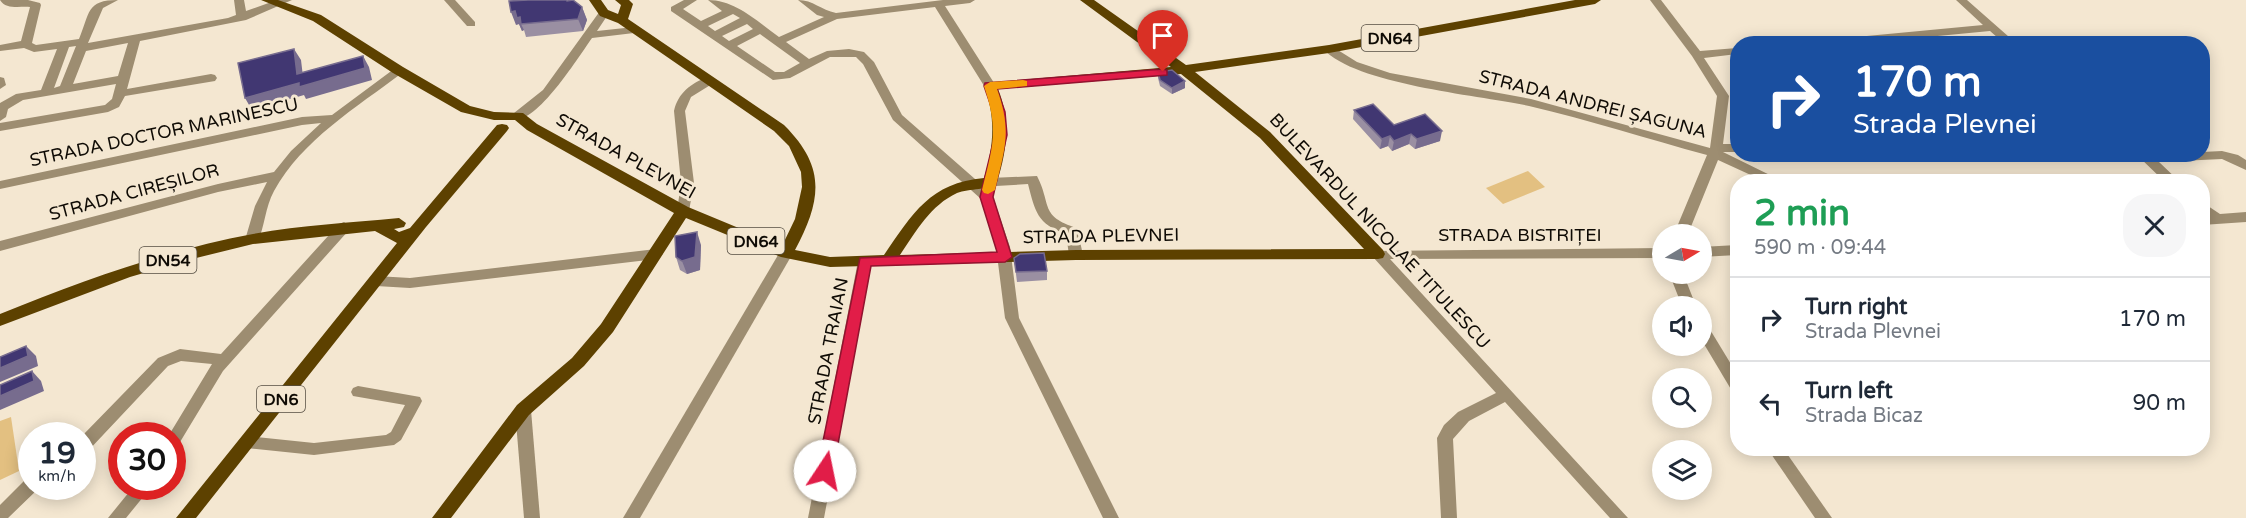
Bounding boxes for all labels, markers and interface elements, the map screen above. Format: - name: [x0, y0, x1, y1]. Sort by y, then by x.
- pin: [1137, 10, 1188, 72]
- icon: arrive: [1146, 19, 1179, 52]
- road number: DN64: [1362, 25, 1418, 51]
- text: 170 m: [1853, 57, 1982, 108]
- icon: right: [1754, 60, 1832, 138]
- street label: STRADA ANDREI ȘAGUNA: [1477, 65, 1709, 143]
- street label: STRADA DOCTOR MARINESCU: [28, 93, 300, 171]
- street label: STRADA PLEVNEI: [552, 108, 700, 204]
- text: Strada Plevnei: [1853, 108, 2037, 141]
- street label: BULEVARDUL NICOLAE TITULESCU: [1265, 109, 1495, 353]
- street label: STRADA CIREȘILOR: [47, 159, 221, 225]
- text: 2 min: [1754, 192, 1850, 235]
- button: close: [2123, 194, 2186, 257]
- street label: STRADA PLEVNEI: [1023, 224, 1179, 248]
- street label: STRADA BISTRIȚEI: [1438, 224, 1602, 246]
- north arrow: [1652, 224, 1712, 284]
- map controls: [1652, 224, 1712, 500]
- road number: DN64: [728, 228, 784, 254]
- text: 590 m · 09:44: [1754, 236, 1886, 260]
- road number: DN54: [140, 247, 196, 273]
- street label: STRADA TRAIAN: [803, 276, 853, 426]
- text: Turn right: [1805, 294, 1907, 320]
- button: sound: [1652, 296, 1712, 356]
- icon: right: [1754, 303, 1787, 336]
- text: 170 m: [2119, 306, 2186, 332]
- text: Strada Plevnei: [1805, 320, 1941, 344]
- button: search: [1652, 368, 1712, 428]
- text: Turn left: [1805, 378, 1893, 404]
- road number: DN6: [257, 386, 305, 412]
- icon: left: [1754, 387, 1787, 420]
- text: 90 m: [2132, 390, 2186, 416]
- text: Strada Bicaz: [1805, 404, 1923, 428]
- speed limit sign: 30: [108, 422, 186, 500]
- text: 19: [38, 435, 76, 472]
- position arrow: [793, 439, 857, 503]
- button: layers: [1652, 440, 1712, 500]
- text: km/h: [38, 467, 76, 485]

